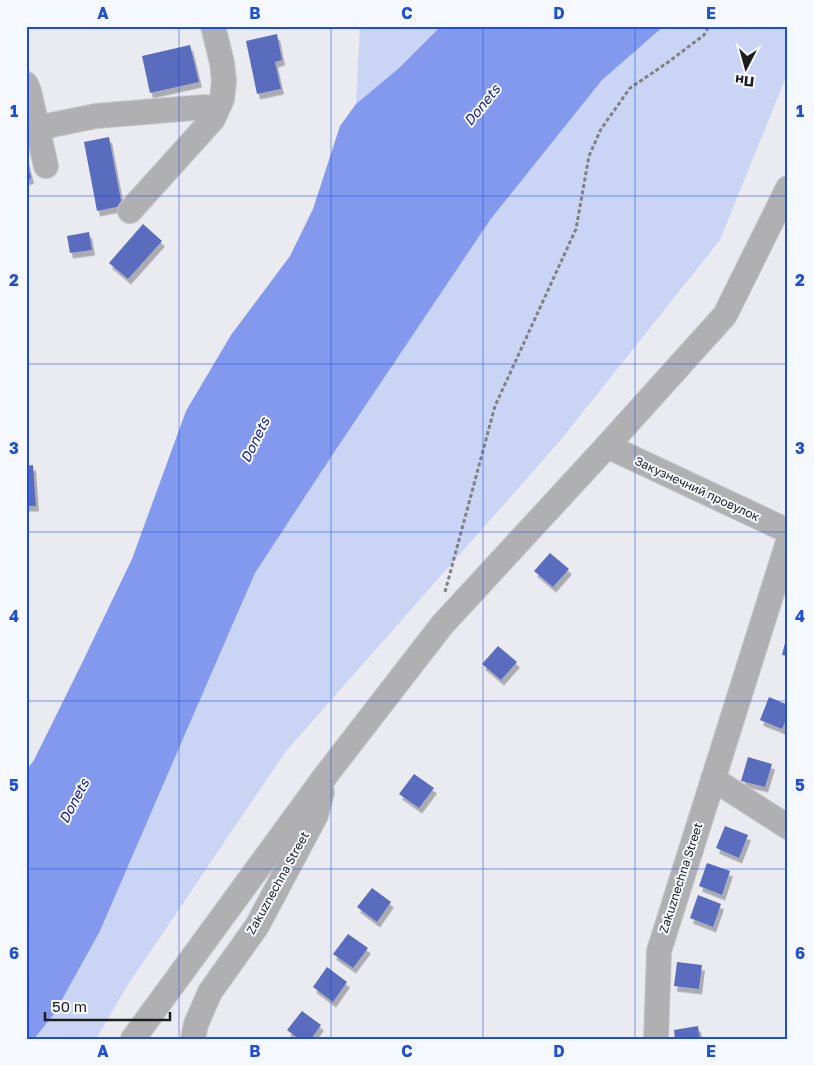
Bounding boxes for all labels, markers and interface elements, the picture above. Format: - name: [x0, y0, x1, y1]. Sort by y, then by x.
- text: A: [97, 3, 109, 23]
- text: B: [249, 3, 261, 23]
- text: C: [401, 3, 413, 23]
- text: D: [553, 3, 565, 23]
- text: E: [706, 3, 716, 23]
- north arrow: [722, 42, 772, 92]
- text: Пн: [734, 72, 755, 91]
- water label: Donets: [460, 80, 504, 129]
- text: 1: [10, 101, 18, 121]
- text: 1: [796, 101, 804, 121]
- text: 2: [9, 270, 19, 290]
- text: 2: [795, 270, 805, 290]
- water label: Donets: [236, 414, 273, 465]
- text: 3: [9, 438, 19, 458]
- text: 3: [795, 438, 805, 458]
- street label: Закузнечний провулок: [632, 453, 762, 524]
- text: 4: [9, 606, 19, 626]
- text: 4: [795, 606, 805, 626]
- text: 5: [9, 775, 19, 795]
- water label: Donets: [55, 775, 93, 826]
- text: 5: [795, 775, 805, 795]
- street label: Zakuznechna Street: [656, 821, 705, 935]
- street label: Zakuznechna Street: [243, 829, 312, 937]
- text: 6: [9, 943, 19, 963]
- text: 6: [795, 943, 805, 963]
- scale bar: [45, 990, 170, 1022]
- text: 50 m: [52, 997, 87, 1015]
- text: A: [97, 1041, 109, 1061]
- text: B: [249, 1041, 261, 1061]
- text: C: [401, 1041, 413, 1061]
- text: D: [553, 1041, 565, 1061]
- text: E: [706, 1041, 716, 1061]

